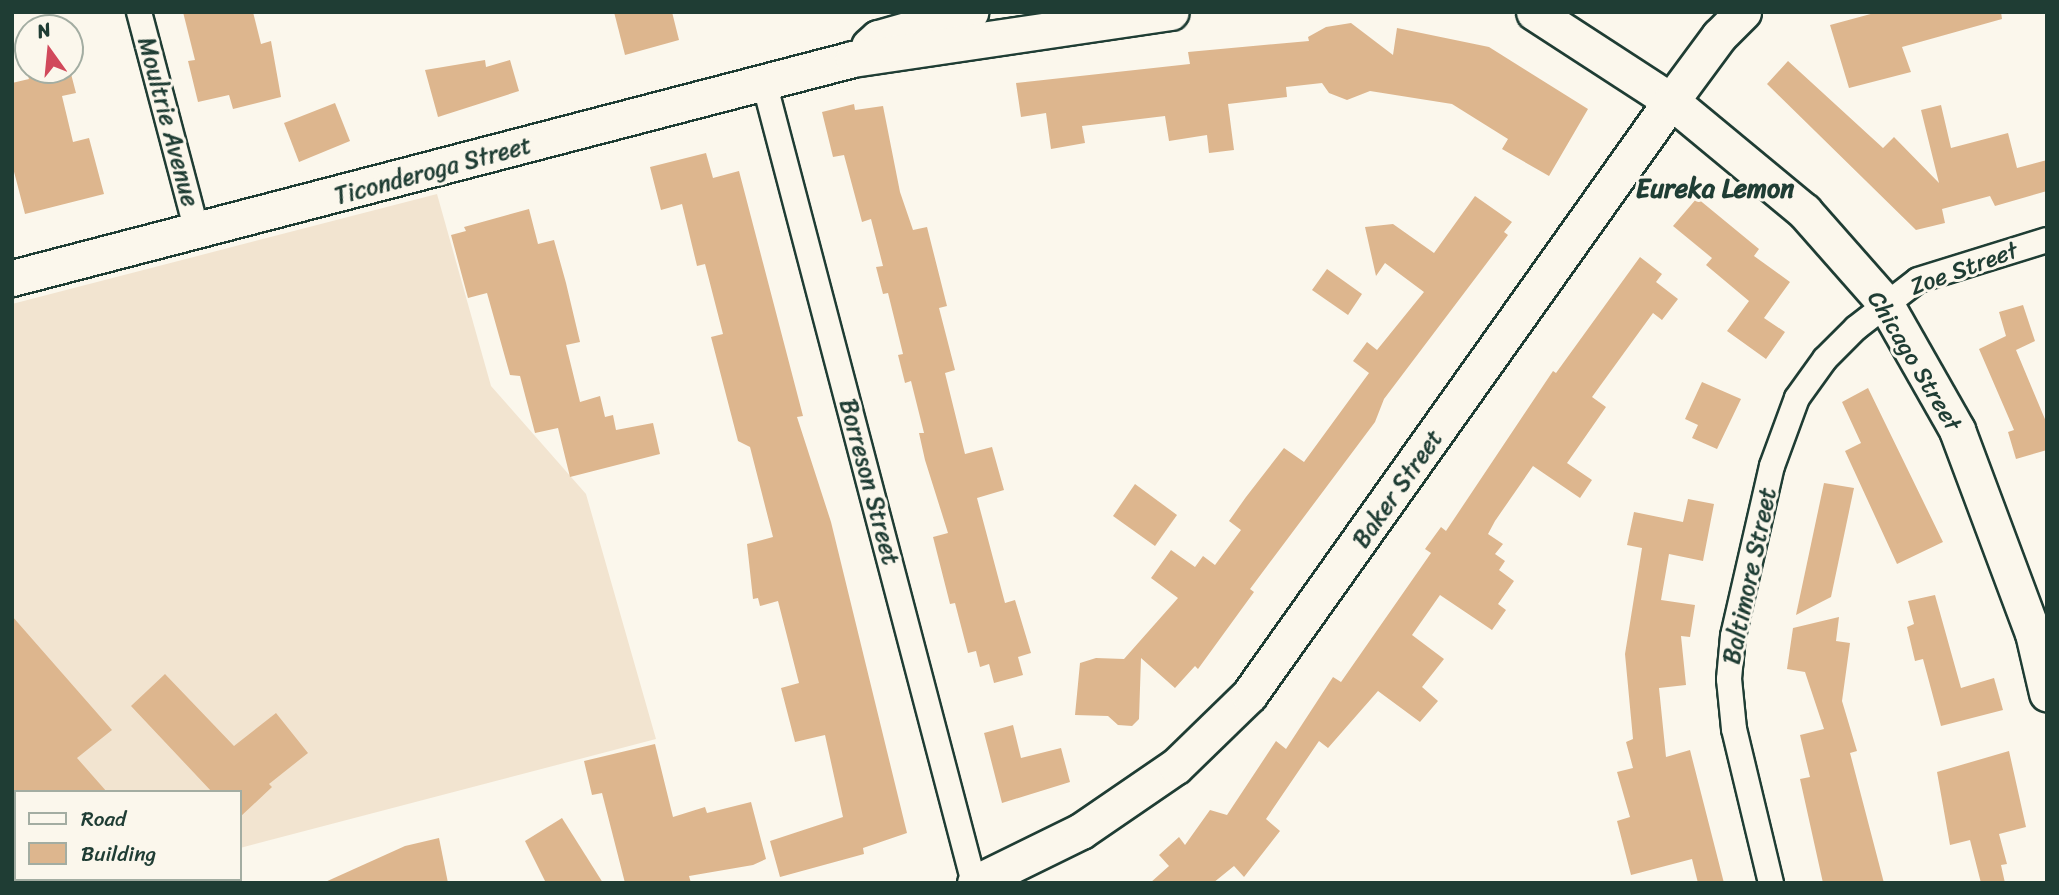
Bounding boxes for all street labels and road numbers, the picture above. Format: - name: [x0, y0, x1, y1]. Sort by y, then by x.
- street label: Moultrie Avenue: [132, 34, 204, 210]
- street label: Ticonderoga Street: [331, 131, 535, 211]
- street label: Zoe Street: [1906, 236, 2022, 302]
- street label: Chicago Street: [1861, 286, 1967, 436]
- street label: Borreson Street: [833, 396, 905, 568]
- street label: Baker Street: [1347, 424, 1449, 554]
- street label: Baltimore Street: [1717, 485, 1783, 667]

